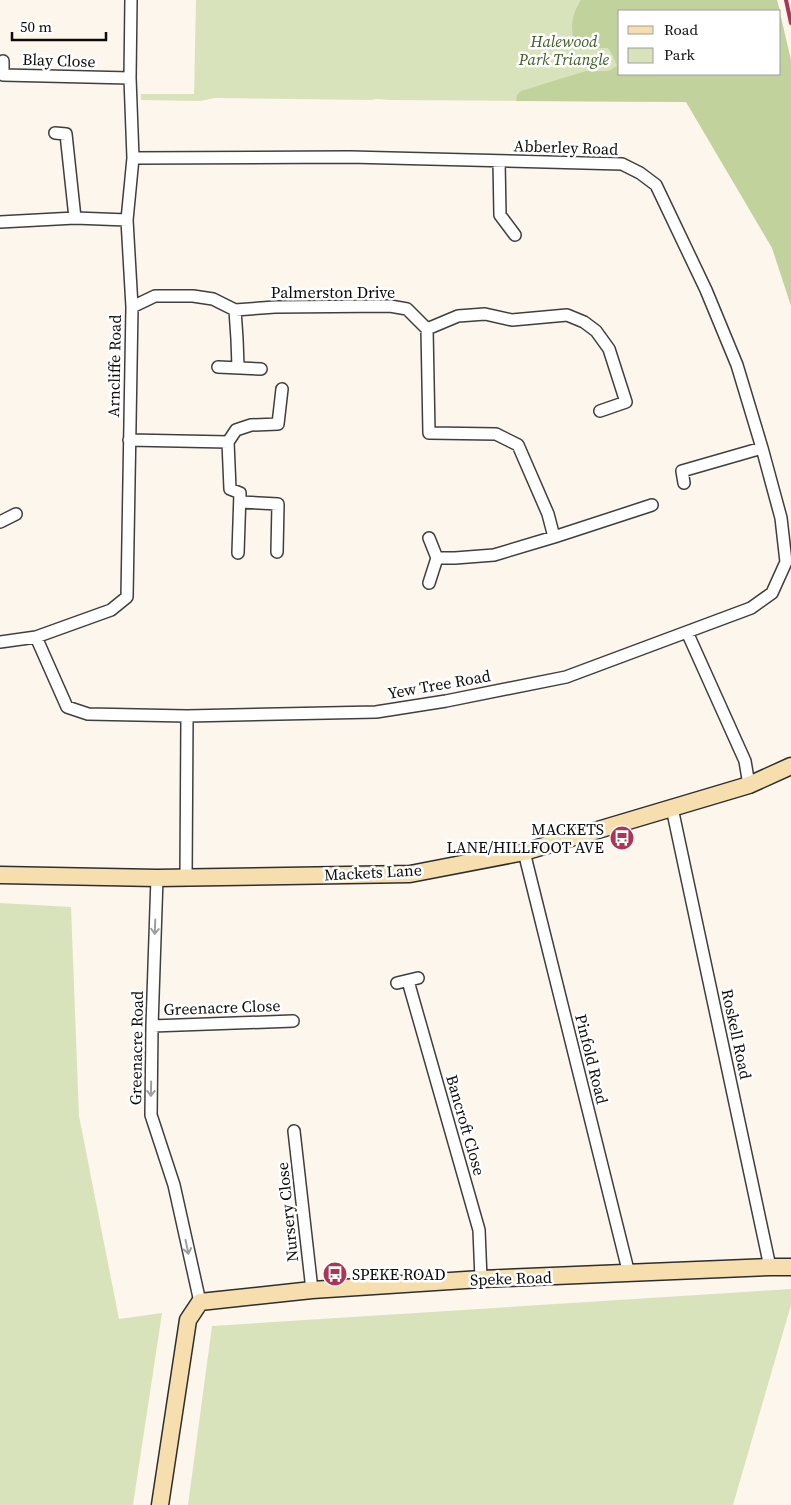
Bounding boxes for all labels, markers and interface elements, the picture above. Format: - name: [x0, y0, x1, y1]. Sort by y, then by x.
- scale bar: [12, 10, 106, 42]
- legend: [618, 10, 781, 75]
- text: 50 m: [20, 16, 52, 37]
- text: Road: [664, 19, 698, 40]
- park label: Halewood Park Triangle: [518, 30, 610, 70]
- text: Park: [664, 44, 696, 65]
- street label: Blay Close: [22, 48, 96, 72]
- street label: Abberley Road: [513, 134, 619, 160]
- street label: Palmerston Drive: [271, 281, 395, 303]
- street label: Arncliffe Road: [102, 314, 126, 418]
- street label: Yew Tree Road: [386, 664, 492, 704]
- place label: MACKETS LANE/HILLFOOT AVE: [446, 818, 604, 858]
- bus stop icon: MACKETS LANE/HILLFOOT AVE: [609, 825, 635, 851]
- street label: Mackets Lane: [324, 858, 422, 886]
- one-way arrow: [151, 919, 160, 935]
- street label: Roskell Road: [717, 987, 757, 1081]
- street label: Greenacre Road: [124, 991, 148, 1105]
- street label: Greenacre Close: [163, 994, 281, 1020]
- street label: Pinfold Road: [570, 1012, 614, 1106]
- street label: Bancroft Close: [441, 1072, 491, 1178]
- one-way arrow: [147, 1081, 156, 1097]
- street label: Nursery Close: [271, 1161, 303, 1263]
- one-way arrow: [183, 1238, 193, 1254]
- bus stop icon: SPEKE ROAD: [322, 1261, 348, 1287]
- place label: SPEKE ROAD: [352, 1263, 446, 1285]
- street label: Speke Road: [470, 1266, 552, 1290]

